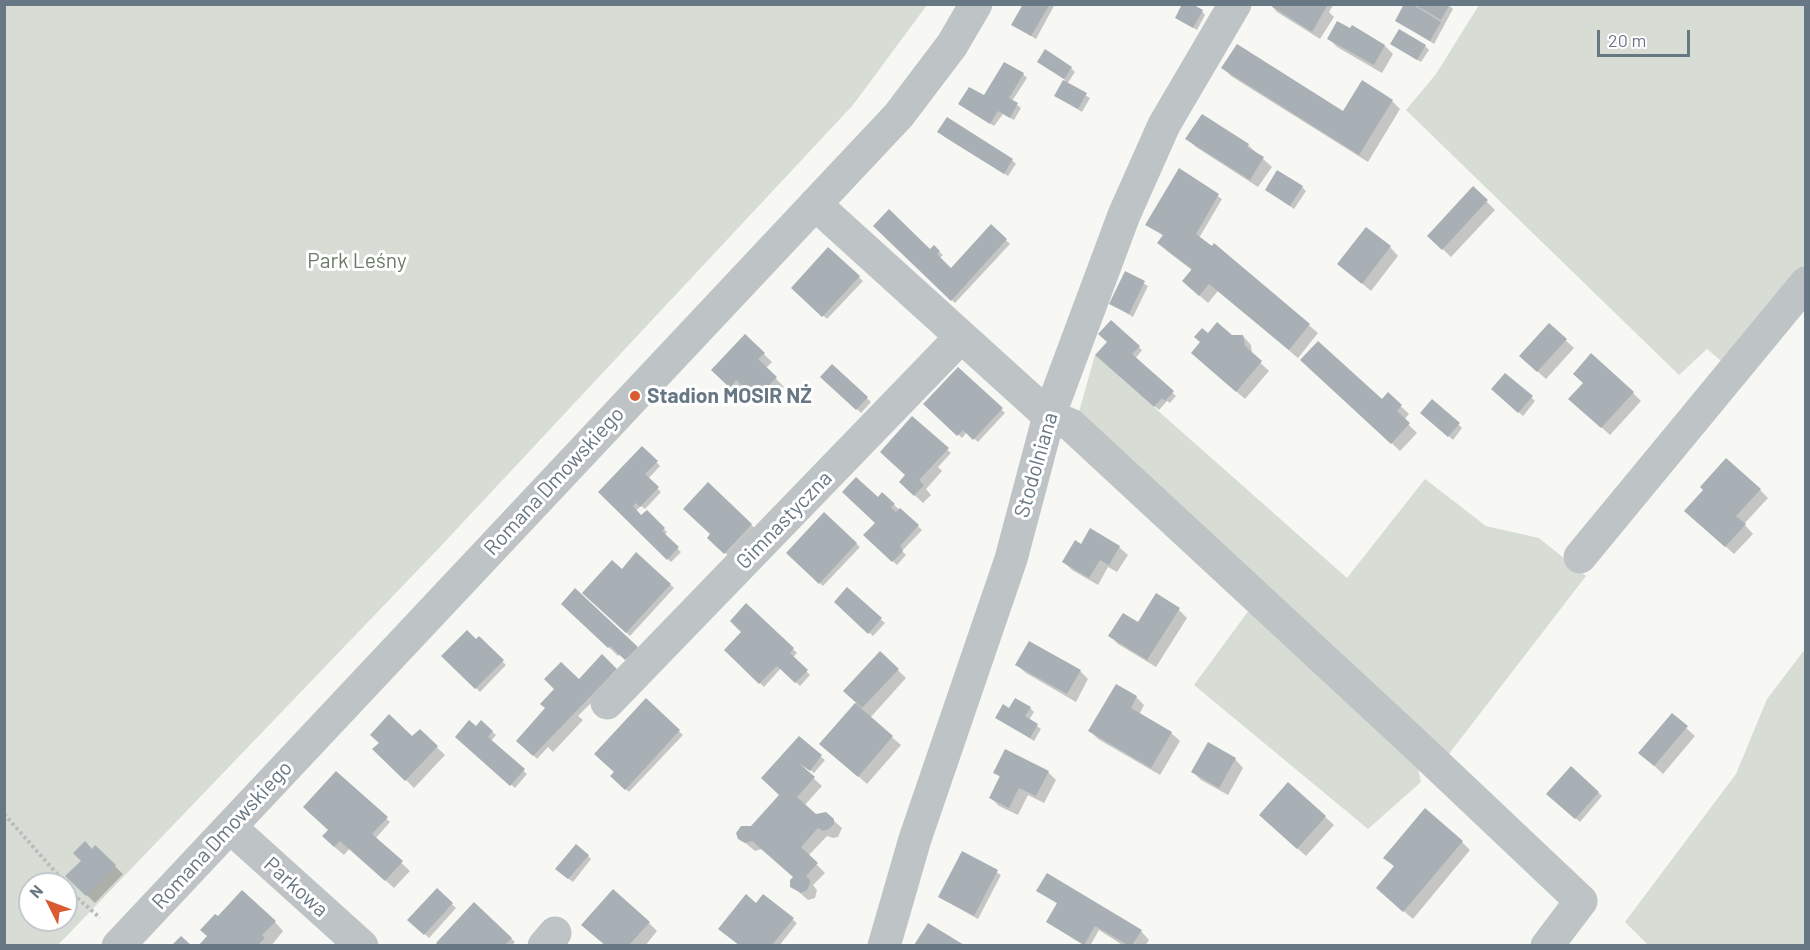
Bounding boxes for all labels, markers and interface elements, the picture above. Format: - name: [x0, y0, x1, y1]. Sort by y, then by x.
- scale bar: [1600, 18, 1693, 56]
- text: 20 m: [1608, 29, 1646, 51]
- park label: Park Leśny: [307, 248, 407, 274]
- place label: Stadion MOSIR NŻ: [647, 383, 812, 409]
- marker: Stadion MOSIR NŻ: [628, 389, 642, 403]
- street label: Romana Dmowskiego: [479, 401, 629, 561]
- street label: Stodolniana: [1009, 410, 1063, 520]
- street label: Gimnastyczna: [731, 466, 837, 574]
- street label: Romana Dmowskiego: [147, 755, 297, 915]
- street label: Parkowa: [259, 852, 333, 922]
- north arrow: [18, 872, 78, 932]
- text: N: [25, 881, 46, 901]

